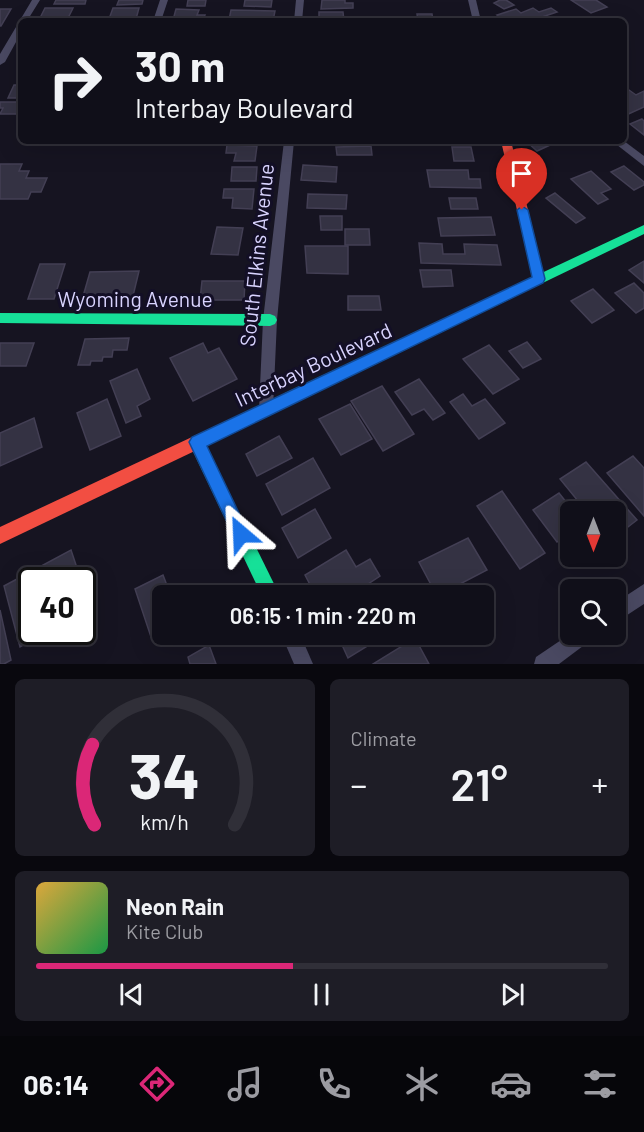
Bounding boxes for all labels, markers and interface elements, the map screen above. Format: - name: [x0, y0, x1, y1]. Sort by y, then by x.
- text: 30 m: [135, 40, 225, 90]
- icon: right: [36, 42, 114, 120]
- text: Interbay Boulevard: [135, 91, 354, 123]
- pin: [496, 148, 547, 210]
- icon: arrive: [505, 157, 538, 190]
- street label: South Elkins Avenue: [234, 162, 278, 348]
- street label: Wyoming Avenue: [57, 286, 213, 311]
- street label: Interbay Boulevard: [231, 317, 395, 411]
- north arrow: [560, 501, 626, 567]
- map controls: [560, 501, 626, 645]
- position arrow: [209, 502, 273, 566]
- speed limit sign: 40: [18, 567, 96, 645]
- button: search: [560, 579, 626, 645]
- text: 06:15 · 1 min · 220 m: [230, 602, 416, 628]
- text: Climate: [351, 726, 417, 750]
- text: 34: [129, 737, 200, 811]
- text: 21°: [451, 756, 508, 810]
- text: −: [351, 764, 367, 804]
- text: +: [591, 764, 608, 804]
- text: km/h: [140, 809, 189, 834]
- text: Neon Rain: [126, 893, 224, 919]
- text: Kite Club: [126, 919, 203, 943]
- icon: previous: [115, 978, 148, 1011]
- icon: pause: [305, 978, 338, 1011]
- icon: next: [496, 978, 529, 1011]
- icon: directions: [136, 1063, 178, 1105]
- icon: music: [224, 1063, 266, 1105]
- icon: phone: [313, 1063, 355, 1105]
- icon: climate: [401, 1063, 443, 1105]
- icon: car: [490, 1063, 532, 1105]
- icon: filters: [579, 1063, 621, 1105]
- text: 06:14: [23, 1068, 89, 1100]

